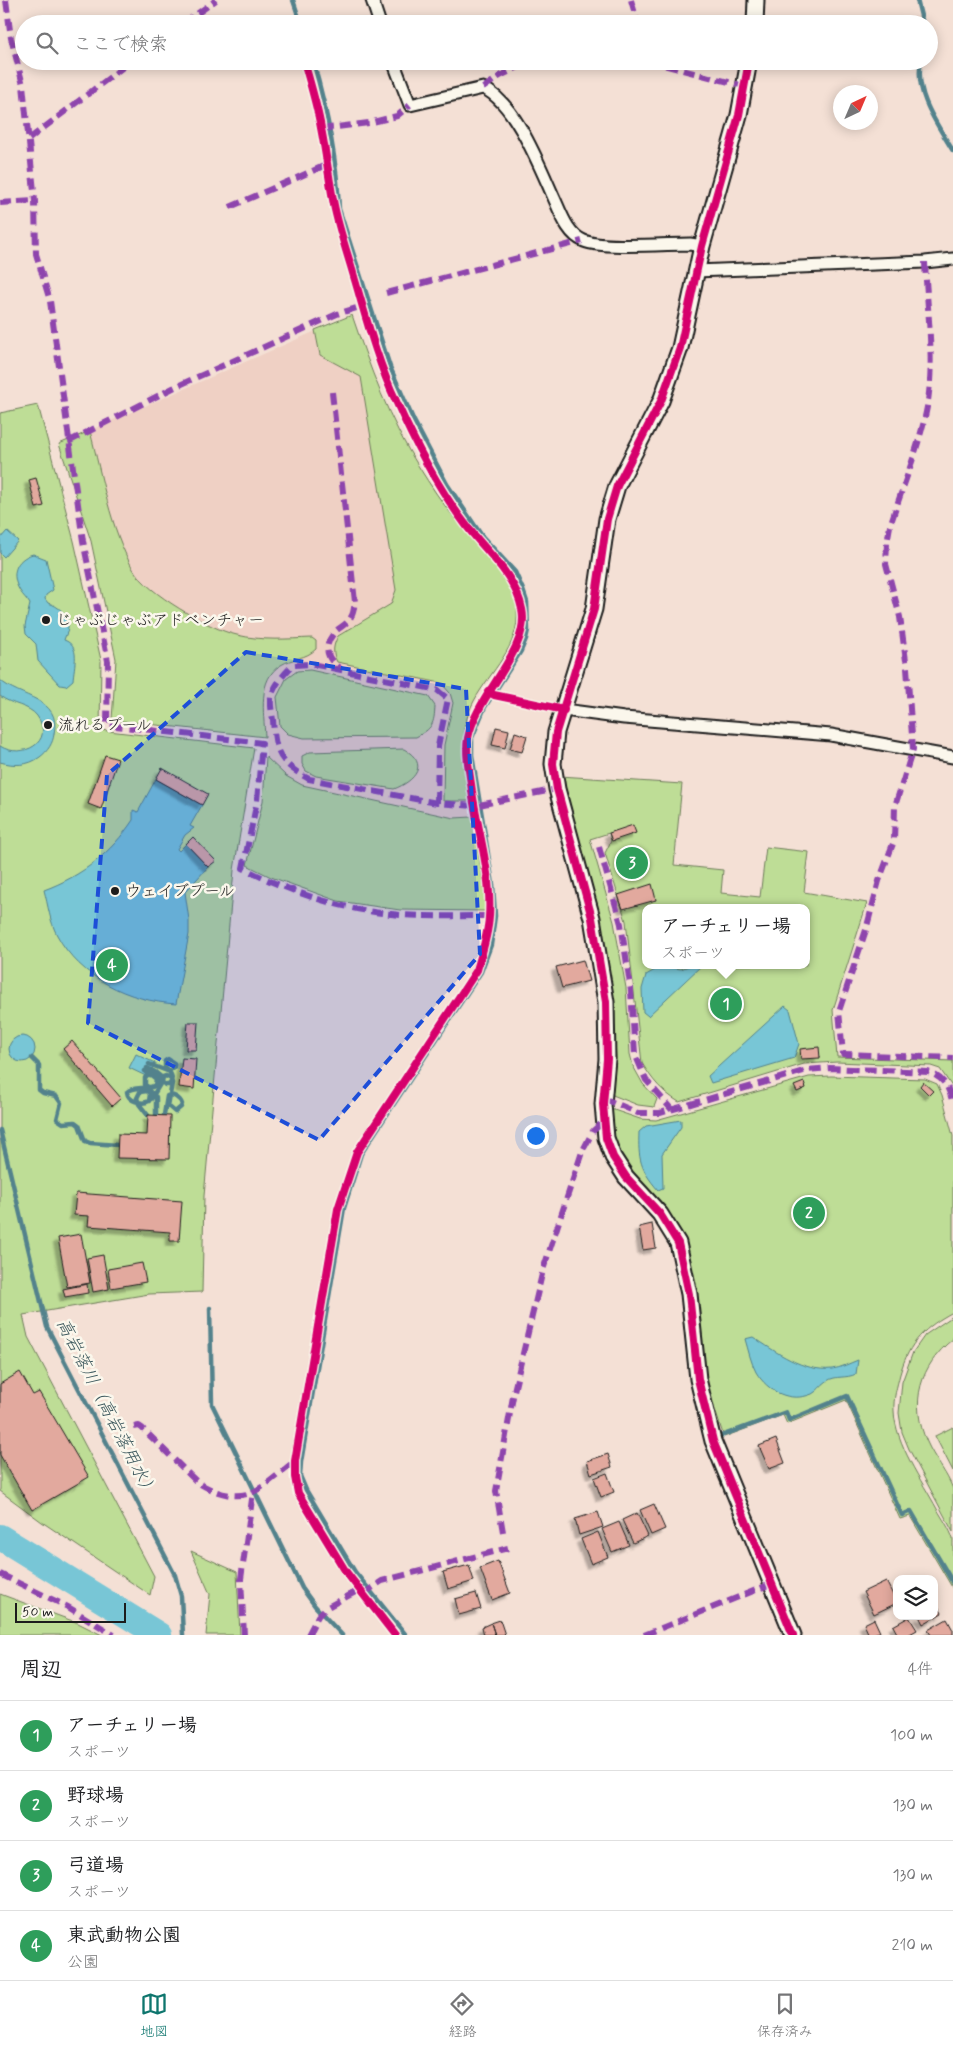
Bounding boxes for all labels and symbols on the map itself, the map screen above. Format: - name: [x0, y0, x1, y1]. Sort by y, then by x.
- north arrow: [833, 85, 878, 130]
- place label: じゃぶじゃぶアドベンチャー: [56, 610, 264, 631]
- marker: じゃぶじゃぶアドベンチャー: [40, 614, 52, 626]
- place label: 流れるプール: [58, 715, 152, 736]
- marker: 流れるプール: [42, 719, 54, 731]
- pin: 3: [616, 844, 648, 882]
- place label: ウェイブプール: [125, 881, 235, 902]
- marker: ウェイブプール: [109, 885, 121, 897]
- pin: 4: [96, 946, 128, 984]
- pin: 1: [710, 985, 742, 1023]
- your location: [523, 1123, 549, 1149]
- pin: 2: [793, 1194, 825, 1232]
- water label: 高岩落川（高岩落用水）: [50, 1314, 162, 1502]
- scale bar: [15, 1600, 126, 1623]

